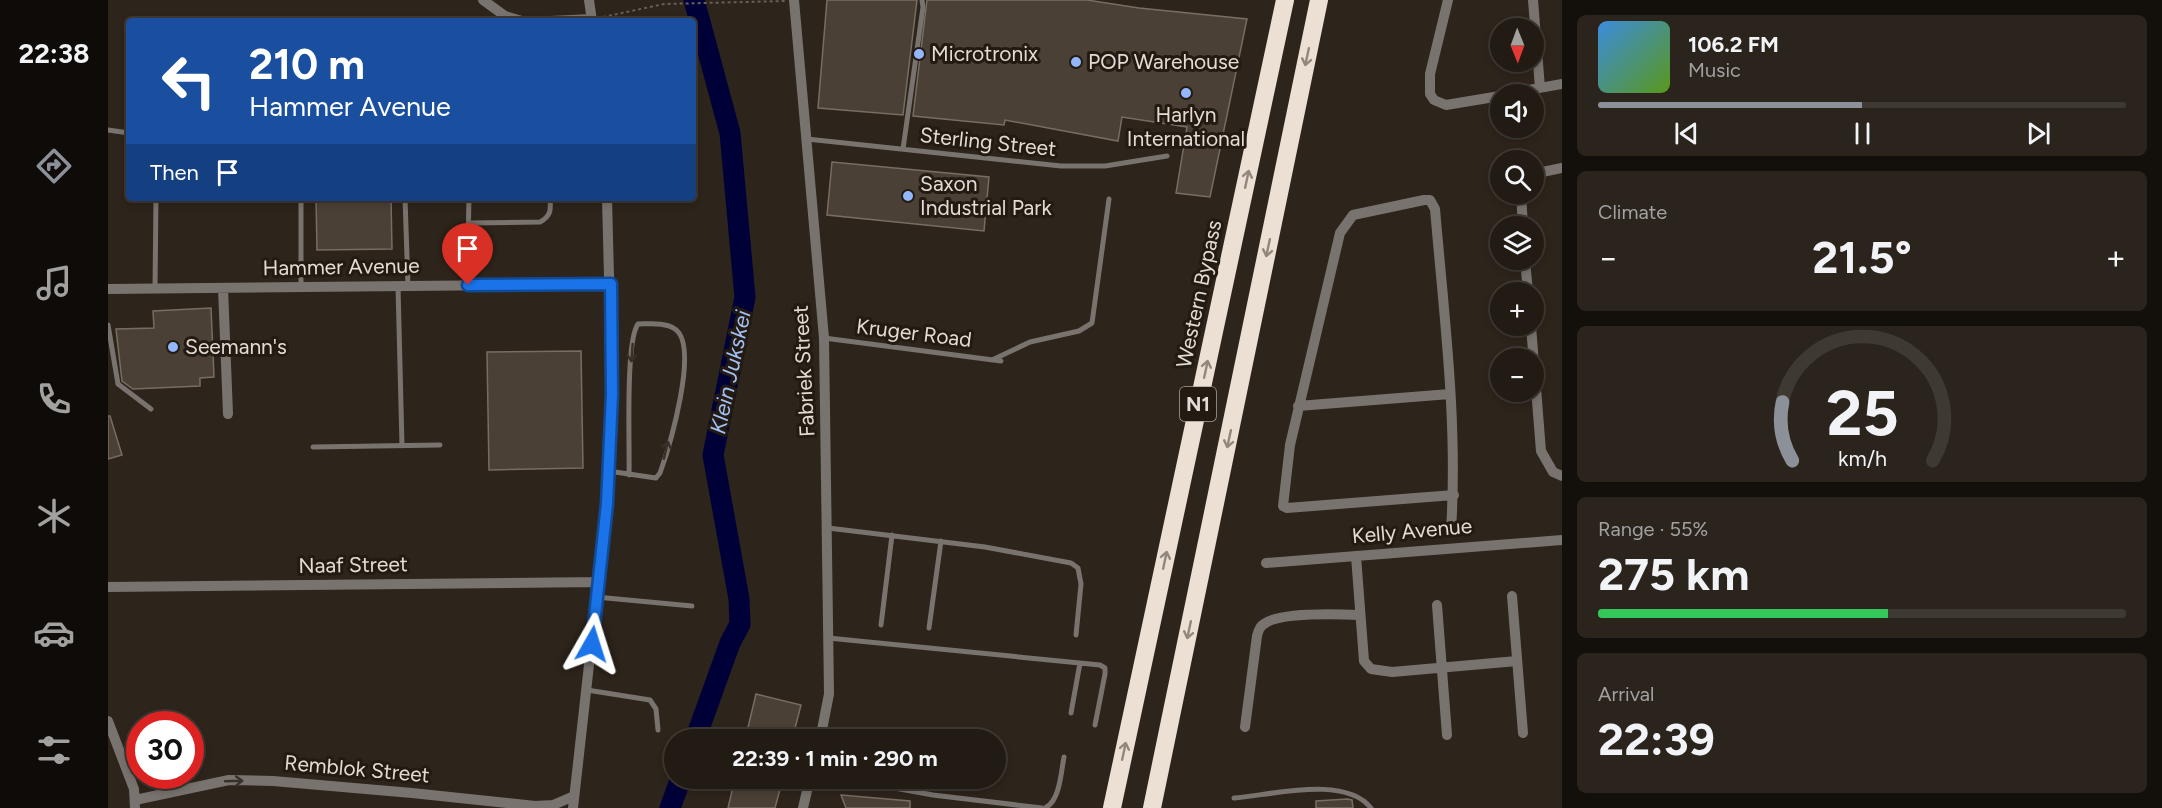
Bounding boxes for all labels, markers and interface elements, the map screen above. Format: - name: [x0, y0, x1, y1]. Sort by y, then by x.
- north arrow: [1490, 18, 1544, 72]
- map controls: [1490, 18, 1544, 402]
- text: 106.2 FM: [1688, 31, 1779, 58]
- text: 22:38: [19, 37, 89, 70]
- text: 210 m: [249, 39, 365, 90]
- place label: Microtronix: [931, 41, 1038, 66]
- icon: left: [150, 42, 228, 120]
- marker: Microtronix: [912, 47, 926, 61]
- one-way arrow: [1301, 48, 1313, 67]
- place label: POP Warehouse: [1088, 49, 1239, 74]
- marker: POP Warehouse: [1069, 55, 1083, 69]
- text: Music: [1688, 58, 1741, 82]
- button: sound: [1490, 84, 1544, 138]
- marker: Harlyn International: [1179, 86, 1193, 100]
- text: Hammer Avenue: [249, 90, 451, 123]
- place label: Harlyn International: [1127, 102, 1245, 151]
- icon: previous: [1670, 117, 1703, 150]
- icon: pause: [1846, 117, 1879, 150]
- icon: next: [2022, 117, 2055, 150]
- street label: Sterling Street: [919, 122, 1057, 161]
- icon: directions: [33, 145, 75, 187]
- button: search: [1490, 150, 1544, 204]
- icon: arrive: [211, 156, 244, 189]
- text: Then: [150, 159, 199, 186]
- one-way arrow: [1241, 169, 1253, 188]
- place label: Saxon Industrial Park: [920, 171, 1052, 220]
- marker: Saxon Industrial Park: [901, 189, 915, 203]
- text: Climate: [1598, 200, 1667, 224]
- button: layers: [1490, 216, 1544, 270]
- street label: Western Bypass: [1171, 218, 1226, 370]
- pin: [442, 223, 493, 285]
- text: 21.5°: [1812, 230, 1912, 284]
- icon: arrive: [451, 232, 484, 265]
- text: −: [1598, 238, 1619, 277]
- text: +: [2105, 238, 2126, 277]
- one-way arrow: [1262, 239, 1274, 258]
- street label: Hammer Avenue: [262, 253, 420, 280]
- icon: music: [33, 262, 75, 304]
- button: +: [1490, 282, 1544, 336]
- street label: Fabriek Street: [788, 304, 819, 438]
- water label: Klein Jukskei: [704, 307, 757, 436]
- street label: Kruger Road: [855, 313, 973, 352]
- place label: Seemann's: [185, 334, 287, 359]
- marker: Seemann's: [166, 340, 180, 354]
- one-way arrow: [626, 343, 637, 363]
- button: −: [1490, 348, 1544, 402]
- one-way arrow: [1201, 360, 1212, 380]
- text: 25: [1826, 376, 1898, 451]
- icon: phone: [33, 378, 75, 420]
- road number: N1: [1180, 387, 1216, 421]
- one-way arrow: [1223, 429, 1234, 449]
- one-way arrow: [661, 441, 673, 460]
- text: km/h: [1838, 446, 1886, 471]
- icon: climate: [33, 495, 75, 537]
- street label: Kelly Avenue: [1351, 513, 1473, 548]
- text: Range · 55%: [1598, 517, 1708, 541]
- text: 275 km: [1598, 547, 1749, 601]
- street label: Naaf Street: [298, 551, 408, 578]
- one-way arrow: [1160, 551, 1171, 570]
- icon: car: [33, 612, 75, 654]
- position arrow: [560, 612, 624, 676]
- one-way arrow: [1183, 620, 1194, 640]
- text: Arrival: [1598, 682, 1654, 706]
- speed limit sign: 30: [126, 711, 204, 789]
- text: 22:39: [1598, 712, 1715, 766]
- icon: filters: [33, 729, 75, 771]
- one-way arrow: [1119, 742, 1130, 761]
- text: 22:39 · 1 min · 290 m: [732, 745, 938, 772]
- street label: Remblok Street: [283, 750, 431, 787]
- one-way arrow: [223, 775, 243, 786]

